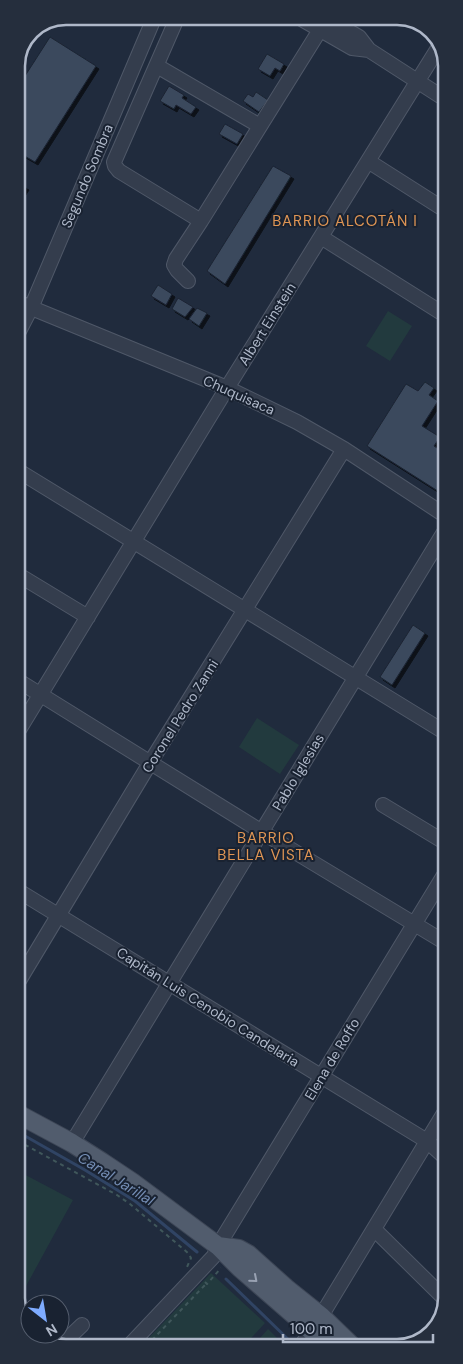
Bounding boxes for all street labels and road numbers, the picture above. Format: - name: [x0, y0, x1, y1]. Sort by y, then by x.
- street label: Segundo Sombra: [57, 121, 117, 231]
- street label: Albert Einstein: [234, 279, 300, 369]
- street label: Chuquisaca: [200, 371, 278, 419]
- street label: Coronel Pedro Zanni: [138, 656, 222, 776]
- street label: Pablo Iglesias: [268, 730, 328, 814]
- street label: Capitán Luis Cenobio Candelaria: [113, 943, 303, 1071]
- street label: Elena de Roffo: [300, 1015, 364, 1103]

